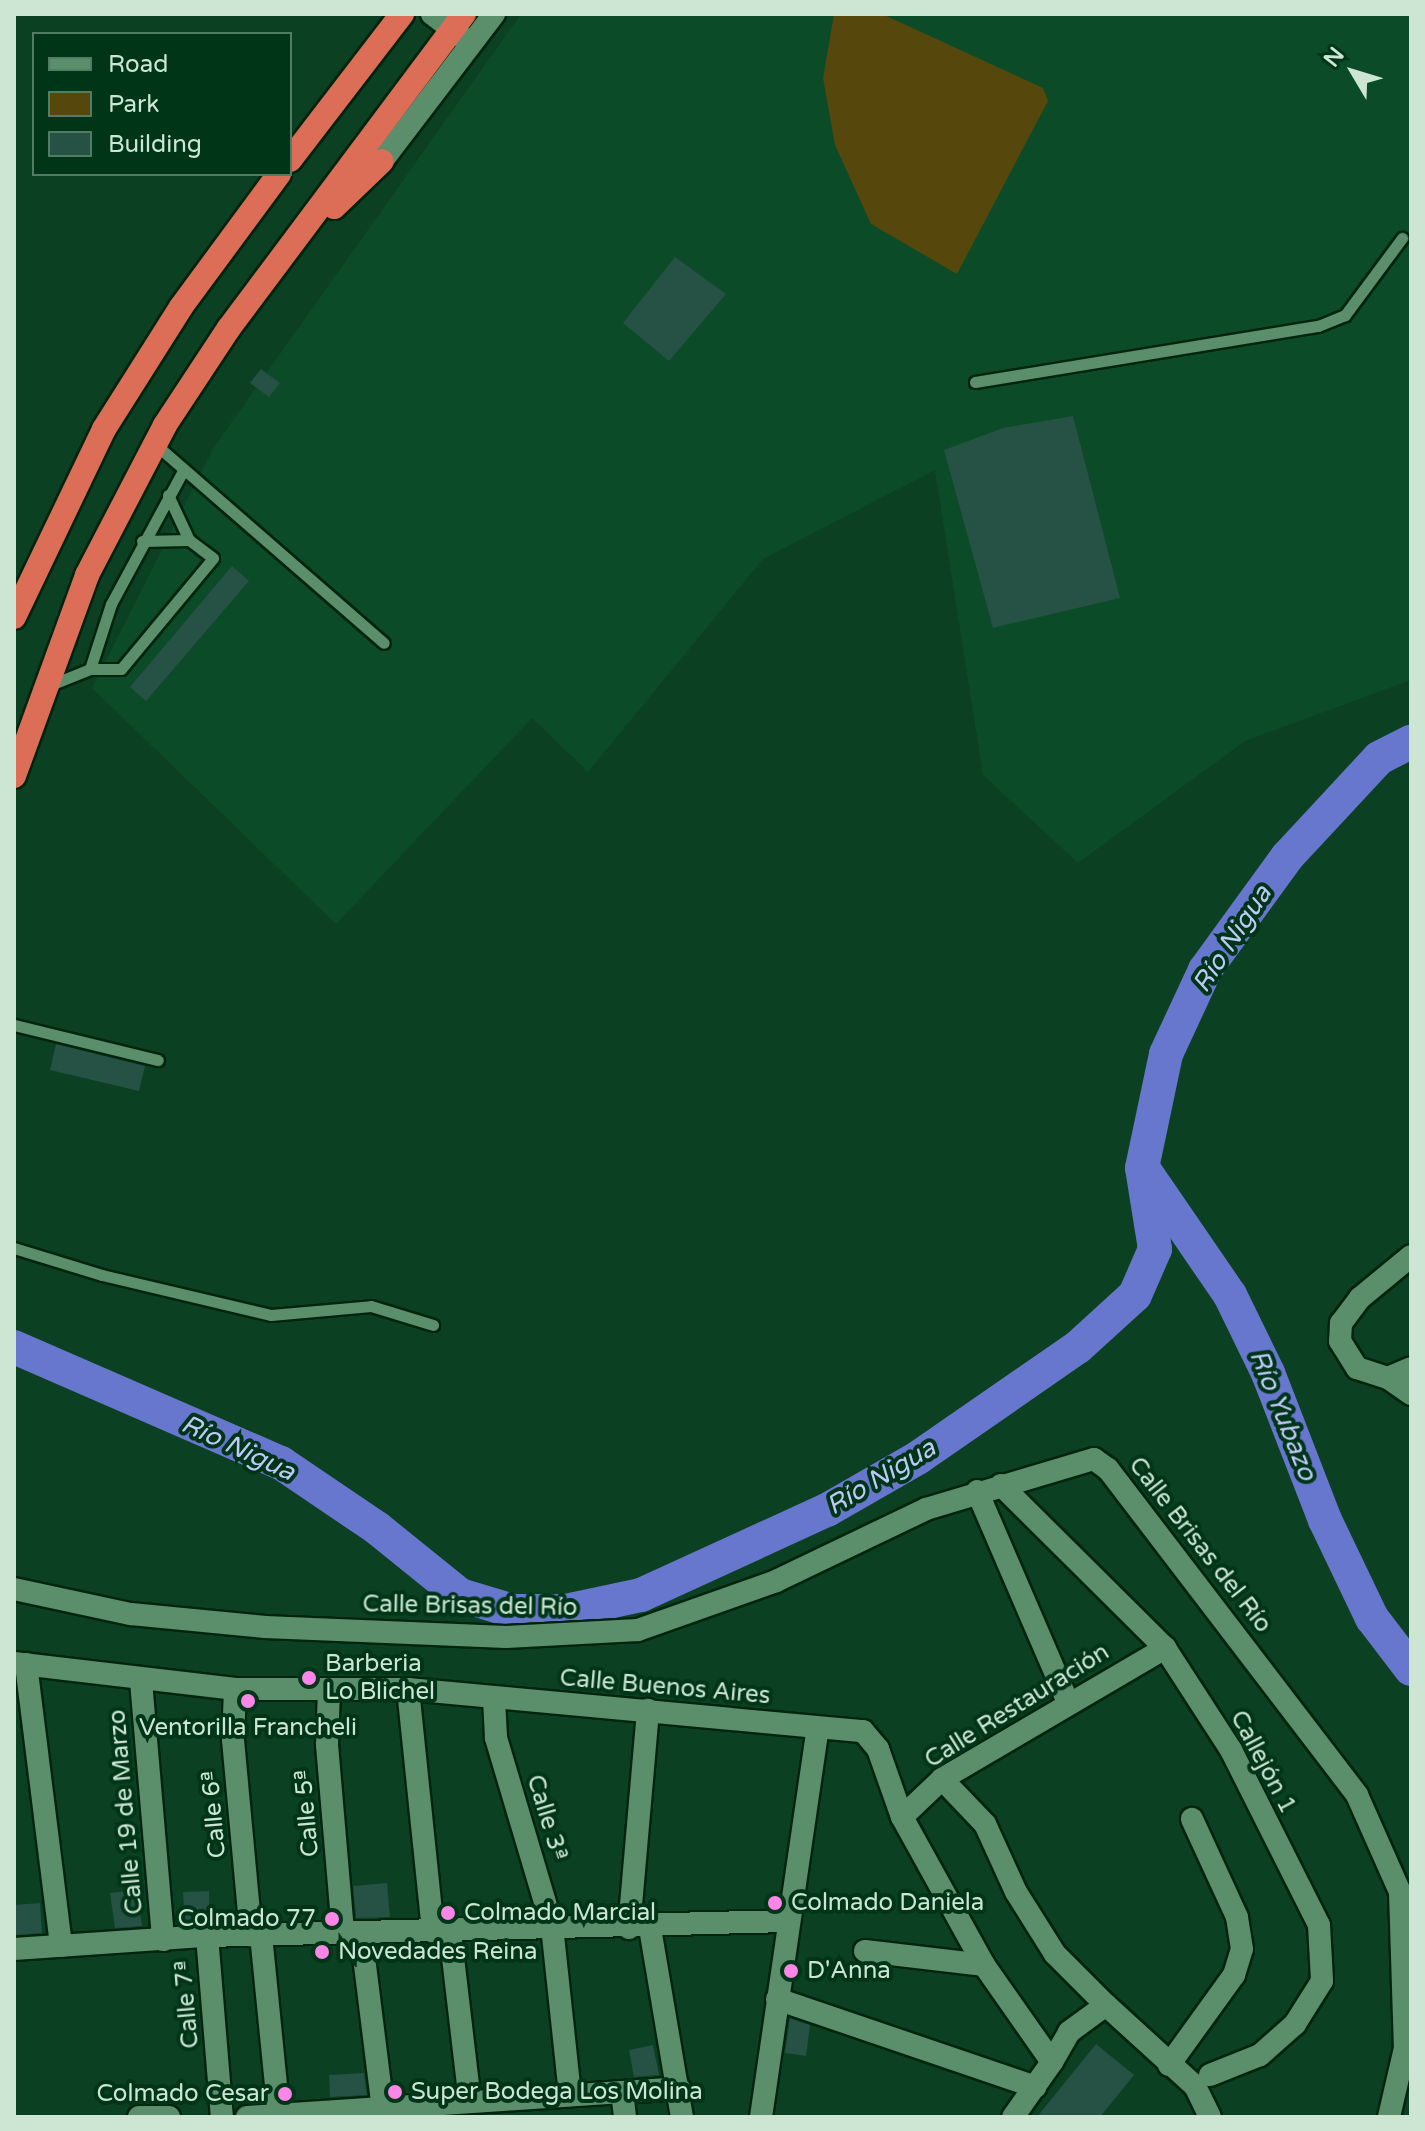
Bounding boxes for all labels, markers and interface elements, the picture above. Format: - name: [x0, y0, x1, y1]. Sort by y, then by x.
- legend: [32, 32, 292, 176]
- north arrow: [1313, 32, 1393, 112]
- text: N: [1318, 42, 1350, 72]
- text: Road: [108, 50, 168, 79]
- text: Park: [108, 90, 159, 119]
- text: Building: [108, 130, 202, 159]
- water label: Río Nigua: [1186, 880, 1278, 998]
- water label: Río Yubazo: [1243, 1345, 1323, 1485]
- water label: Río Nigua: [176, 1408, 300, 1488]
- water label: Río Nigua: [821, 1432, 941, 1522]
- street label: Calle Brisas del Río: [1122, 1451, 1278, 1639]
- street label: Calle Brisas del Río: [362, 1590, 578, 1622]
- street label: Calle Restauración: [920, 1638, 1114, 1774]
- place label: Barberia Lo Blichel: [325, 1650, 435, 1706]
- street label: Calle Buenos Aires: [559, 1663, 771, 1711]
- marker: Barberia Lo Blichel: [300, 1669, 318, 1687]
- marker: Ventorilla Francheli: [239, 1692, 257, 1710]
- street label: Callejón 1: [1224, 1706, 1302, 1818]
- street label: Calle 19 de Marzo: [103, 1708, 149, 1916]
- place label: Ventorilla Francheli: [139, 1714, 357, 1742]
- street label: Calle 5ª: [289, 1768, 325, 1858]
- street label: Calle 6ª: [196, 1769, 232, 1859]
- street label: Calle 3ª: [520, 1771, 574, 1865]
- place label: Colmado Daniela: [791, 1889, 984, 1917]
- marker: Colmado Daniela: [766, 1894, 784, 1912]
- place label: Colmado Marcial: [464, 1899, 656, 1927]
- marker: Colmado Marcial: [439, 1904, 457, 1922]
- place label: Colmado 77: [177, 1905, 316, 1933]
- marker: Colmado 77: [323, 1910, 341, 1928]
- place label: Novedades Reina: [338, 1938, 537, 1966]
- marker: Novedades Reina: [313, 1943, 331, 1961]
- place label: D'Anna: [807, 1957, 891, 1985]
- street label: Calle 7ª: [169, 1958, 205, 2050]
- marker: D'Anna: [782, 1962, 800, 1980]
- place label: Super Bodega Los Molina: [411, 2078, 703, 2106]
- place label: Colmado Cesar: [97, 2080, 269, 2108]
- marker: Super Bodega Los Molina: [386, 2083, 404, 2101]
- marker: Colmado Cesar: [276, 2085, 294, 2103]

